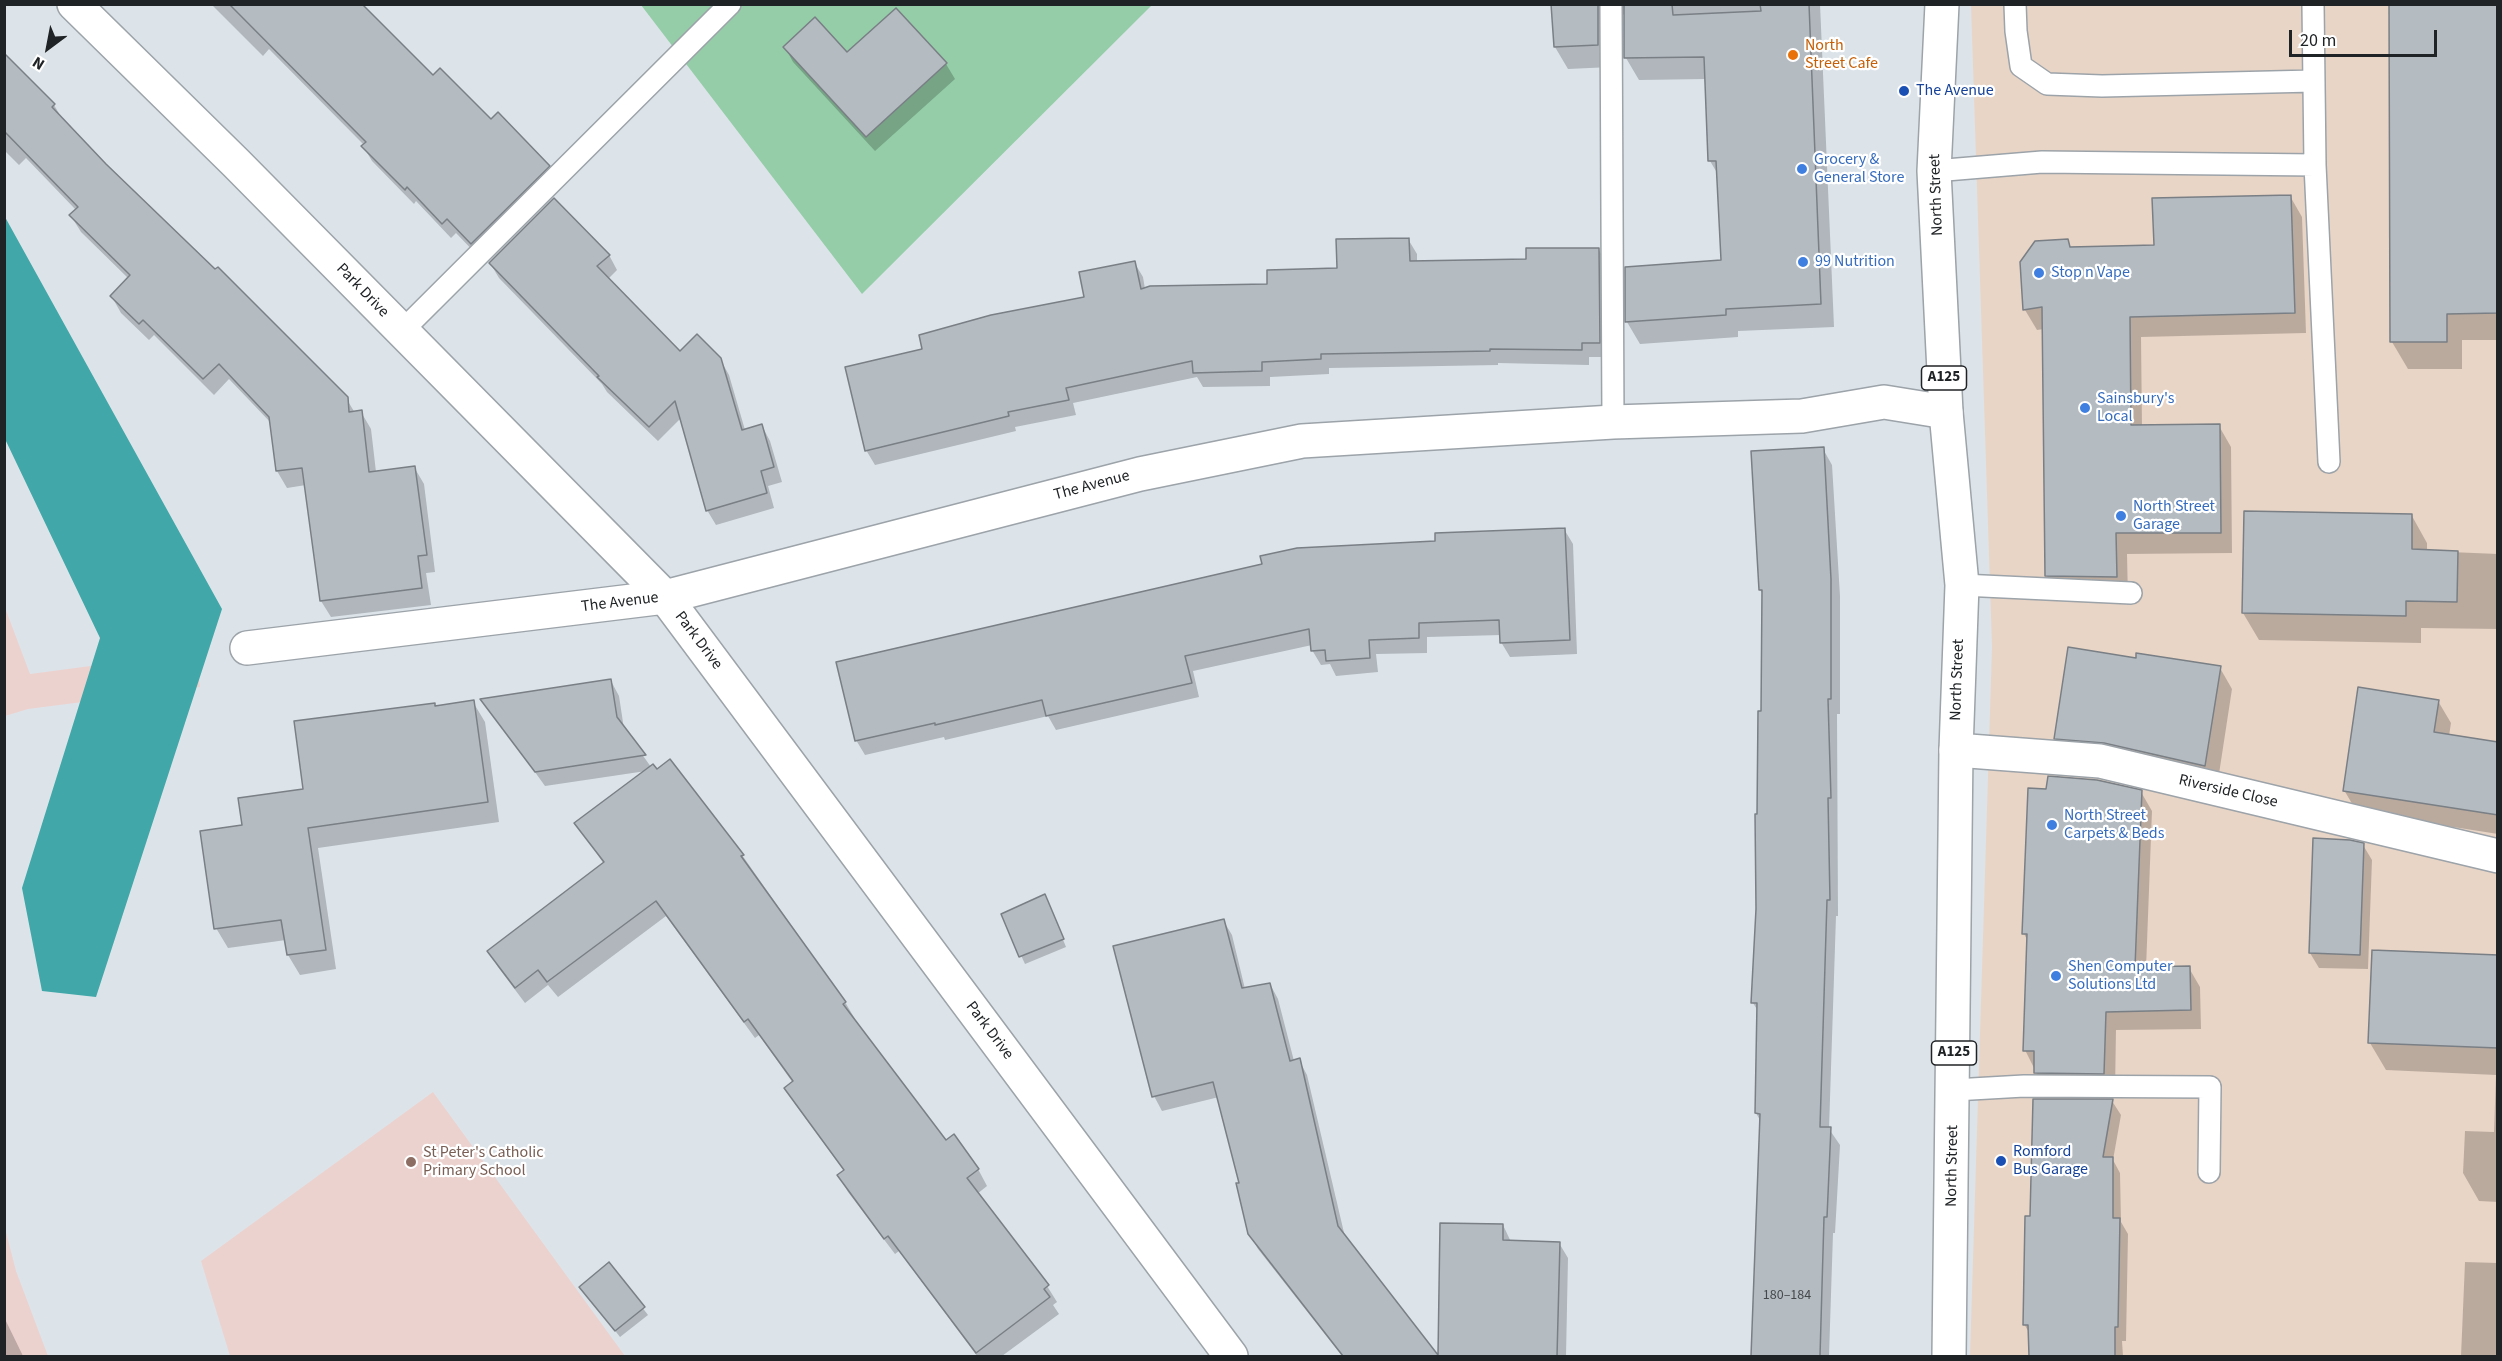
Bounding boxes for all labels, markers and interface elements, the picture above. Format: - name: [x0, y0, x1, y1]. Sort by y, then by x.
- north arrow: [18, 18, 78, 78]
- scale bar: [2292, 18, 2440, 56]
- text: 20 m: [2300, 28, 2336, 53]
- place label: North Street Cafe: [1805, 36, 1878, 74]
- marker: North Street Cafe: [1786, 48, 1800, 62]
- text: N: [28, 51, 49, 75]
- place label: The Avenue: [1916, 81, 1994, 101]
- marker: The Avenue: [1897, 84, 1911, 98]
- place label: Grocery & General Store: [1814, 150, 1904, 188]
- street label: North Street: [1926, 154, 1948, 236]
- marker: Grocery & General Store: [1795, 162, 1809, 176]
- place label: 99 Nutrition: [1815, 252, 1895, 272]
- marker: 99 Nutrition: [1796, 255, 1810, 269]
- street label: Park Drive: [332, 260, 392, 322]
- place label: Stop n Vape: [2051, 263, 2130, 283]
- marker: Stop n Vape: [2032, 266, 2046, 280]
- road number: A125: [1922, 366, 1966, 390]
- place label: Sainsbury's Local: [2097, 389, 2174, 427]
- marker: Sainsbury's Local: [2078, 401, 2092, 415]
- street label: The Avenue: [1052, 467, 1132, 505]
- place label: North Street Garage: [2133, 497, 2215, 535]
- marker: North Street Garage: [2114, 509, 2128, 523]
- street label: The Avenue: [580, 589, 660, 617]
- street label: Park Drive: [670, 608, 726, 674]
- street label: North Street: [1947, 639, 1969, 721]
- street label: Riverside Close: [2177, 771, 2279, 813]
- place label: North Street Carpets & Beds: [2064, 806, 2164, 844]
- marker: North Street Carpets & Beds: [2045, 818, 2059, 832]
- place label: Shen Computer Solutions Ltd: [2068, 957, 2172, 995]
- marker: Shen Computer Solutions Ltd: [2049, 969, 2063, 983]
- street label: Park Drive: [961, 998, 1017, 1064]
- road number: A125: [1932, 1041, 1976, 1065]
- street label: North Street: [1943, 1125, 1963, 1207]
- place label: Romford Bus Garage: [2013, 1142, 2088, 1180]
- place label: St Peter's Catholic Primary School: [423, 1143, 544, 1181]
- marker: Romford Bus Garage: [1994, 1154, 2008, 1168]
- marker: St Peter's Catholic Primary School: [404, 1155, 418, 1169]
- house number: 180–184: [1763, 1288, 1811, 1304]

